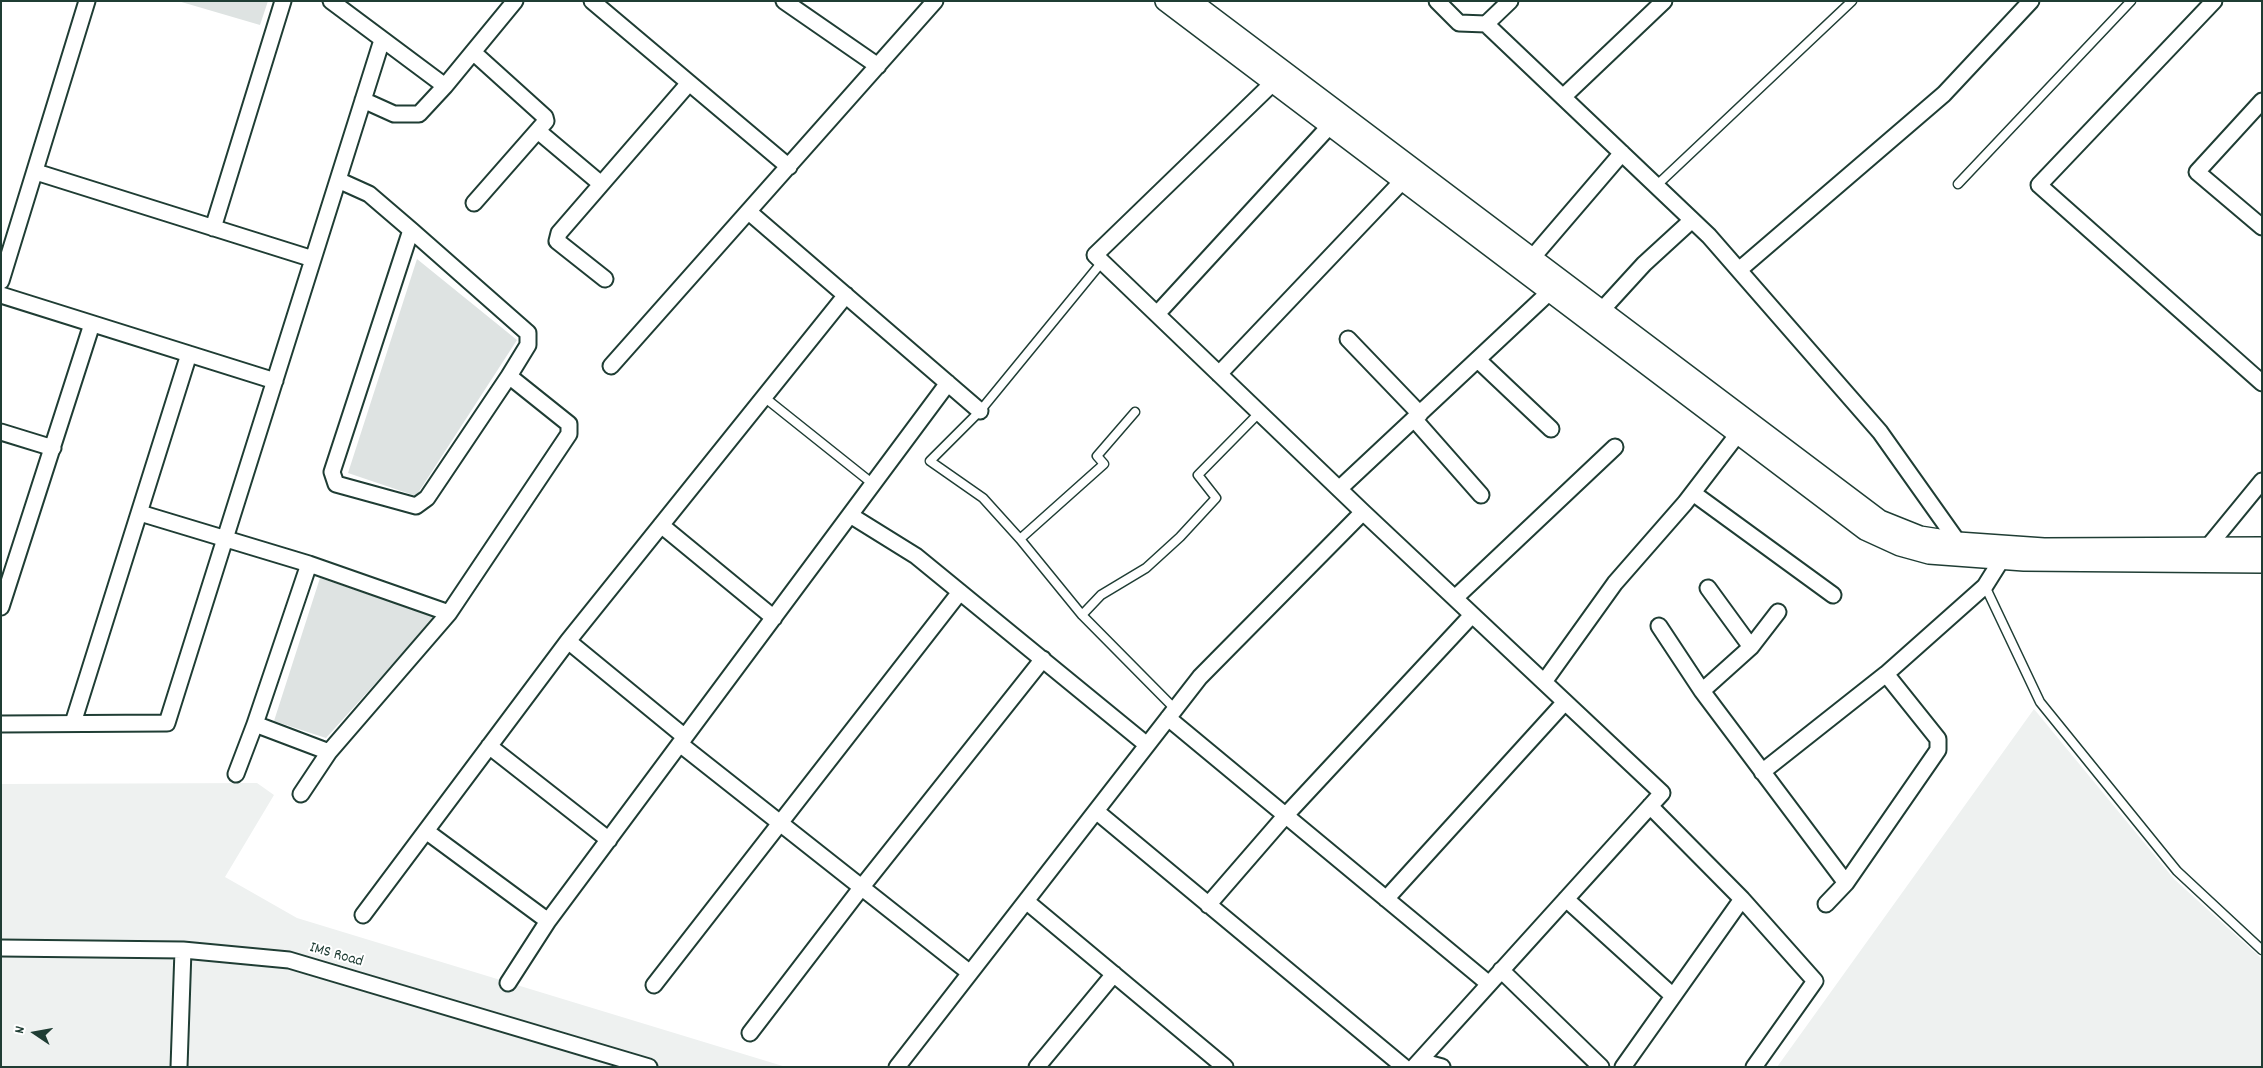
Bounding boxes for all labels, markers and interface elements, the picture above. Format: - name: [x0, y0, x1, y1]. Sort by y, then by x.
- street label: IMS Road: [307, 939, 365, 973]
- north arrow: [10, 1008, 60, 1058]
- text: N: [10, 1024, 31, 1035]

